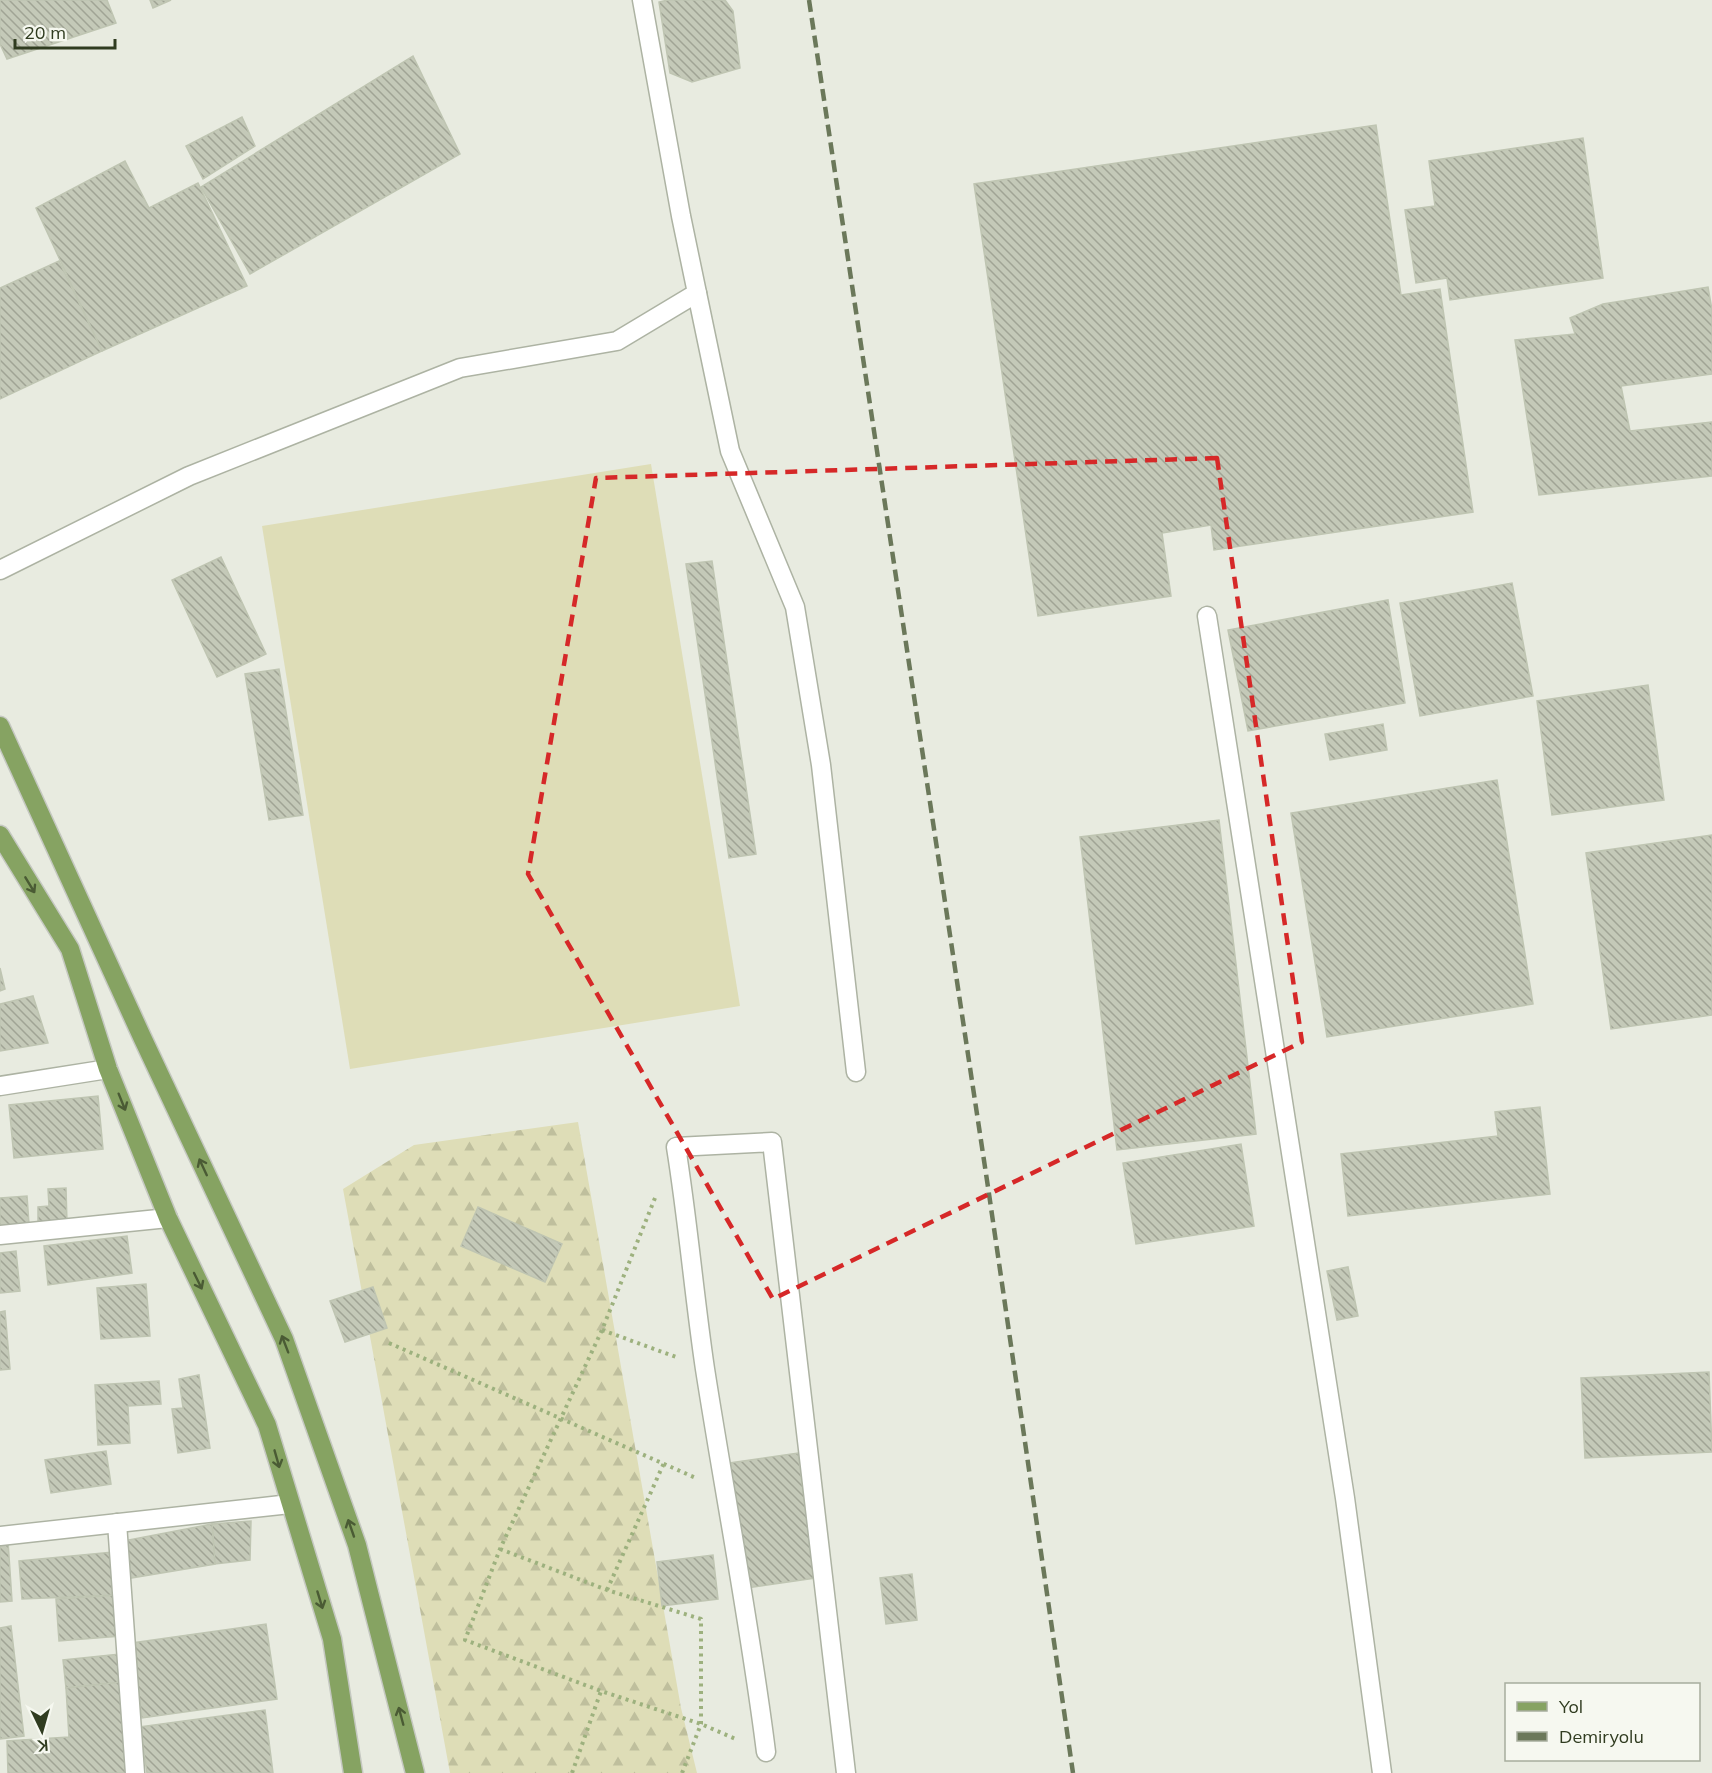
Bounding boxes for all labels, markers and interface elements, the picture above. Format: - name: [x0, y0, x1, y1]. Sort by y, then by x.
- scale bar: [15, 12, 116, 50]
- text: 20 m: [24, 21, 66, 44]
- one-way arrow: [25, 876, 37, 893]
- one-way arrow: [117, 1092, 128, 1111]
- one-way arrow: [197, 1159, 209, 1177]
- one-way arrow: [193, 1272, 205, 1290]
- one-way arrow: [279, 1335, 290, 1354]
- one-way arrow: [272, 1449, 283, 1468]
- one-way arrow: [344, 1519, 355, 1538]
- one-way arrow: [315, 1590, 326, 1609]
- legend: [1505, 1683, 1700, 1761]
- text: Yol: [1558, 1695, 1583, 1718]
- north arrow: [12, 1701, 72, 1761]
- one-way arrow: [395, 1707, 407, 1726]
- text: Demiryolu: [1559, 1725, 1644, 1748]
- text: K: [36, 1736, 49, 1756]

